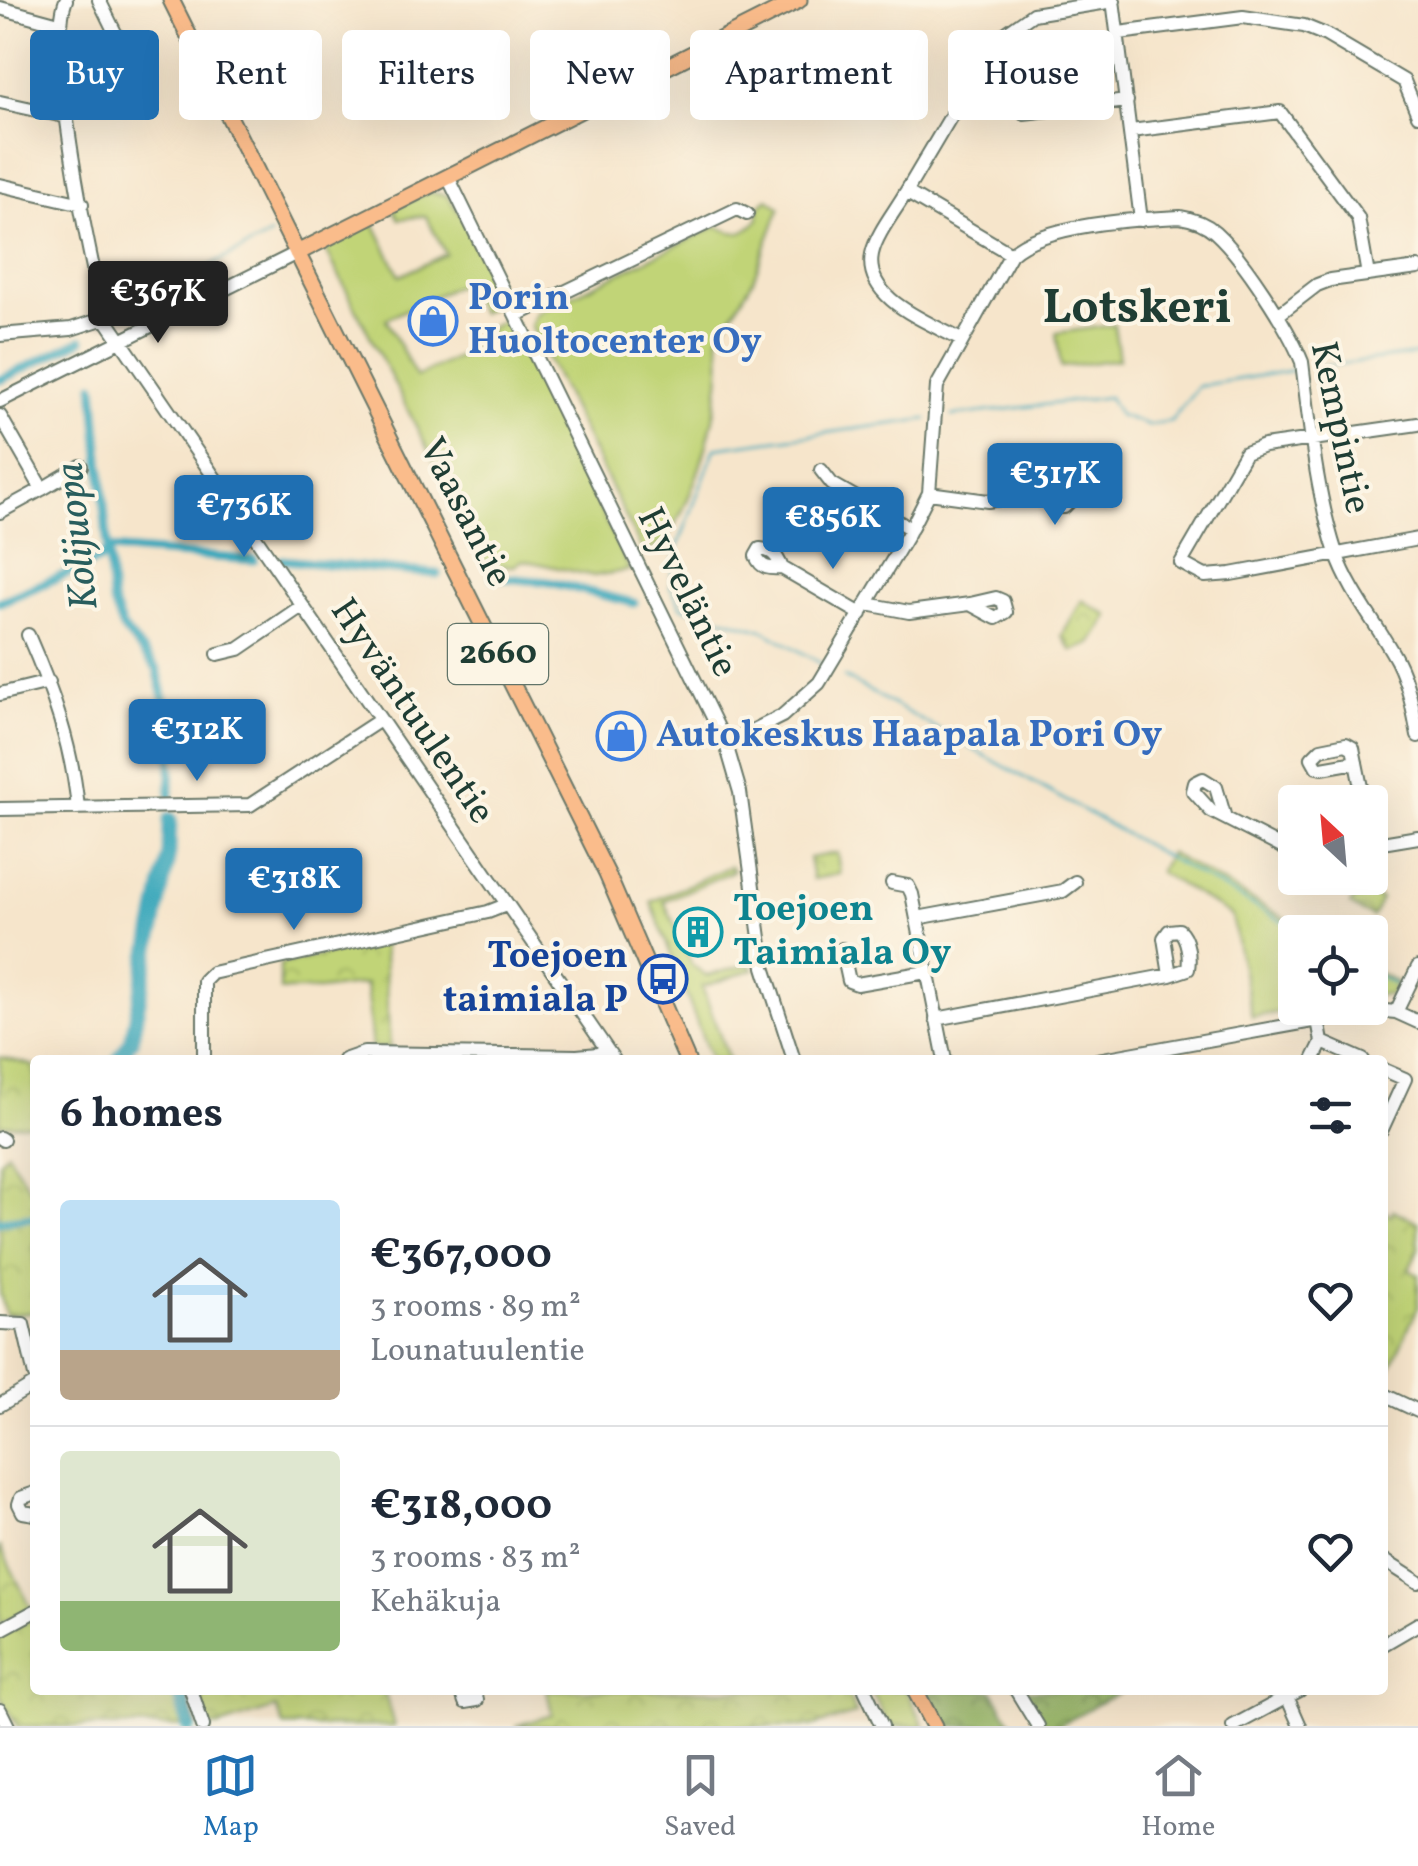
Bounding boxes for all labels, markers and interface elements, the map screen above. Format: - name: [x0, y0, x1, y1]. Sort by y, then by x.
- chip: Buy: [30, 30, 159, 120]
- chip: Rent: [179, 30, 322, 120]
- chip: Filters: [342, 30, 510, 120]
- chip: New: [530, 30, 670, 120]
- chip: Apartment: [690, 30, 928, 120]
- chip: House: [948, 30, 1114, 120]
- pin: €367K: [88, 261, 228, 346]
- text: €367K: [110, 271, 206, 315]
- place label: Porin Huoltocenter Oy: [468, 273, 762, 370]
- district label: Lotskeri: [1042, 276, 1232, 343]
- shop icon: Porin Huoltocenter Oy: [407, 295, 459, 347]
- street label: Kempintie: [1295, 337, 1383, 519]
- street label: Vaasantie: [404, 429, 524, 597]
- pin: €317K: [985, 443, 1125, 528]
- text: €317K: [1009, 453, 1101, 497]
- water label: Kolijuopa: [43, 459, 115, 613]
- pin: €736K: [174, 475, 314, 560]
- text: €736K: [196, 485, 292, 529]
- pin: €856K: [763, 487, 903, 572]
- text: €856K: [785, 497, 881, 541]
- street label: Hyveläntie: [622, 499, 750, 687]
- street label: Hyväntuulentie: [316, 589, 506, 835]
- road number: 2660: [448, 624, 548, 684]
- pin: €312K: [127, 699, 267, 784]
- text: €312K: [151, 709, 243, 753]
- shop icon: Autokeskus Haapala Pori Oy: [595, 710, 647, 762]
- place label: Autokeskus Haapala Pori Oy: [656, 710, 1162, 763]
- north arrow: [1278, 785, 1388, 895]
- map controls: [1278, 785, 1388, 1025]
- pin: €318K: [224, 848, 364, 933]
- text: €318K: [247, 858, 341, 902]
- place label: Toejoen Taimiala Oy: [733, 884, 951, 981]
- building icon: Toejoen Taimiala Oy: [672, 906, 724, 958]
- button: locate: [1278, 915, 1388, 1025]
- place label: Toejoen taimiala P: [443, 931, 628, 1028]
- bus stop icon: Toejoen taimiala P: [637, 953, 689, 1005]
- text: 6 homes: [60, 1086, 223, 1145]
- icon: filters: [1303, 1088, 1358, 1143]
- text: €367,000: [370, 1227, 552, 1286]
- icon: home: [140, 1240, 260, 1360]
- icon: heart: [1303, 1273, 1358, 1328]
- text: 3 rooms · 89 m²: [370, 1286, 581, 1330]
- text: Lounatuulentie: [370, 1330, 585, 1374]
- text: €318,000: [370, 1478, 552, 1537]
- icon: home: [140, 1491, 260, 1611]
- icon: heart: [1303, 1524, 1358, 1579]
- text: 3 rooms · 83 m²: [370, 1537, 581, 1581]
- text: Kehäkuja: [370, 1581, 501, 1625]
- tab: Map: [203, 1748, 259, 1847]
- tab: Saved: [664, 1748, 736, 1847]
- tab: Home: [1141, 1748, 1215, 1847]

